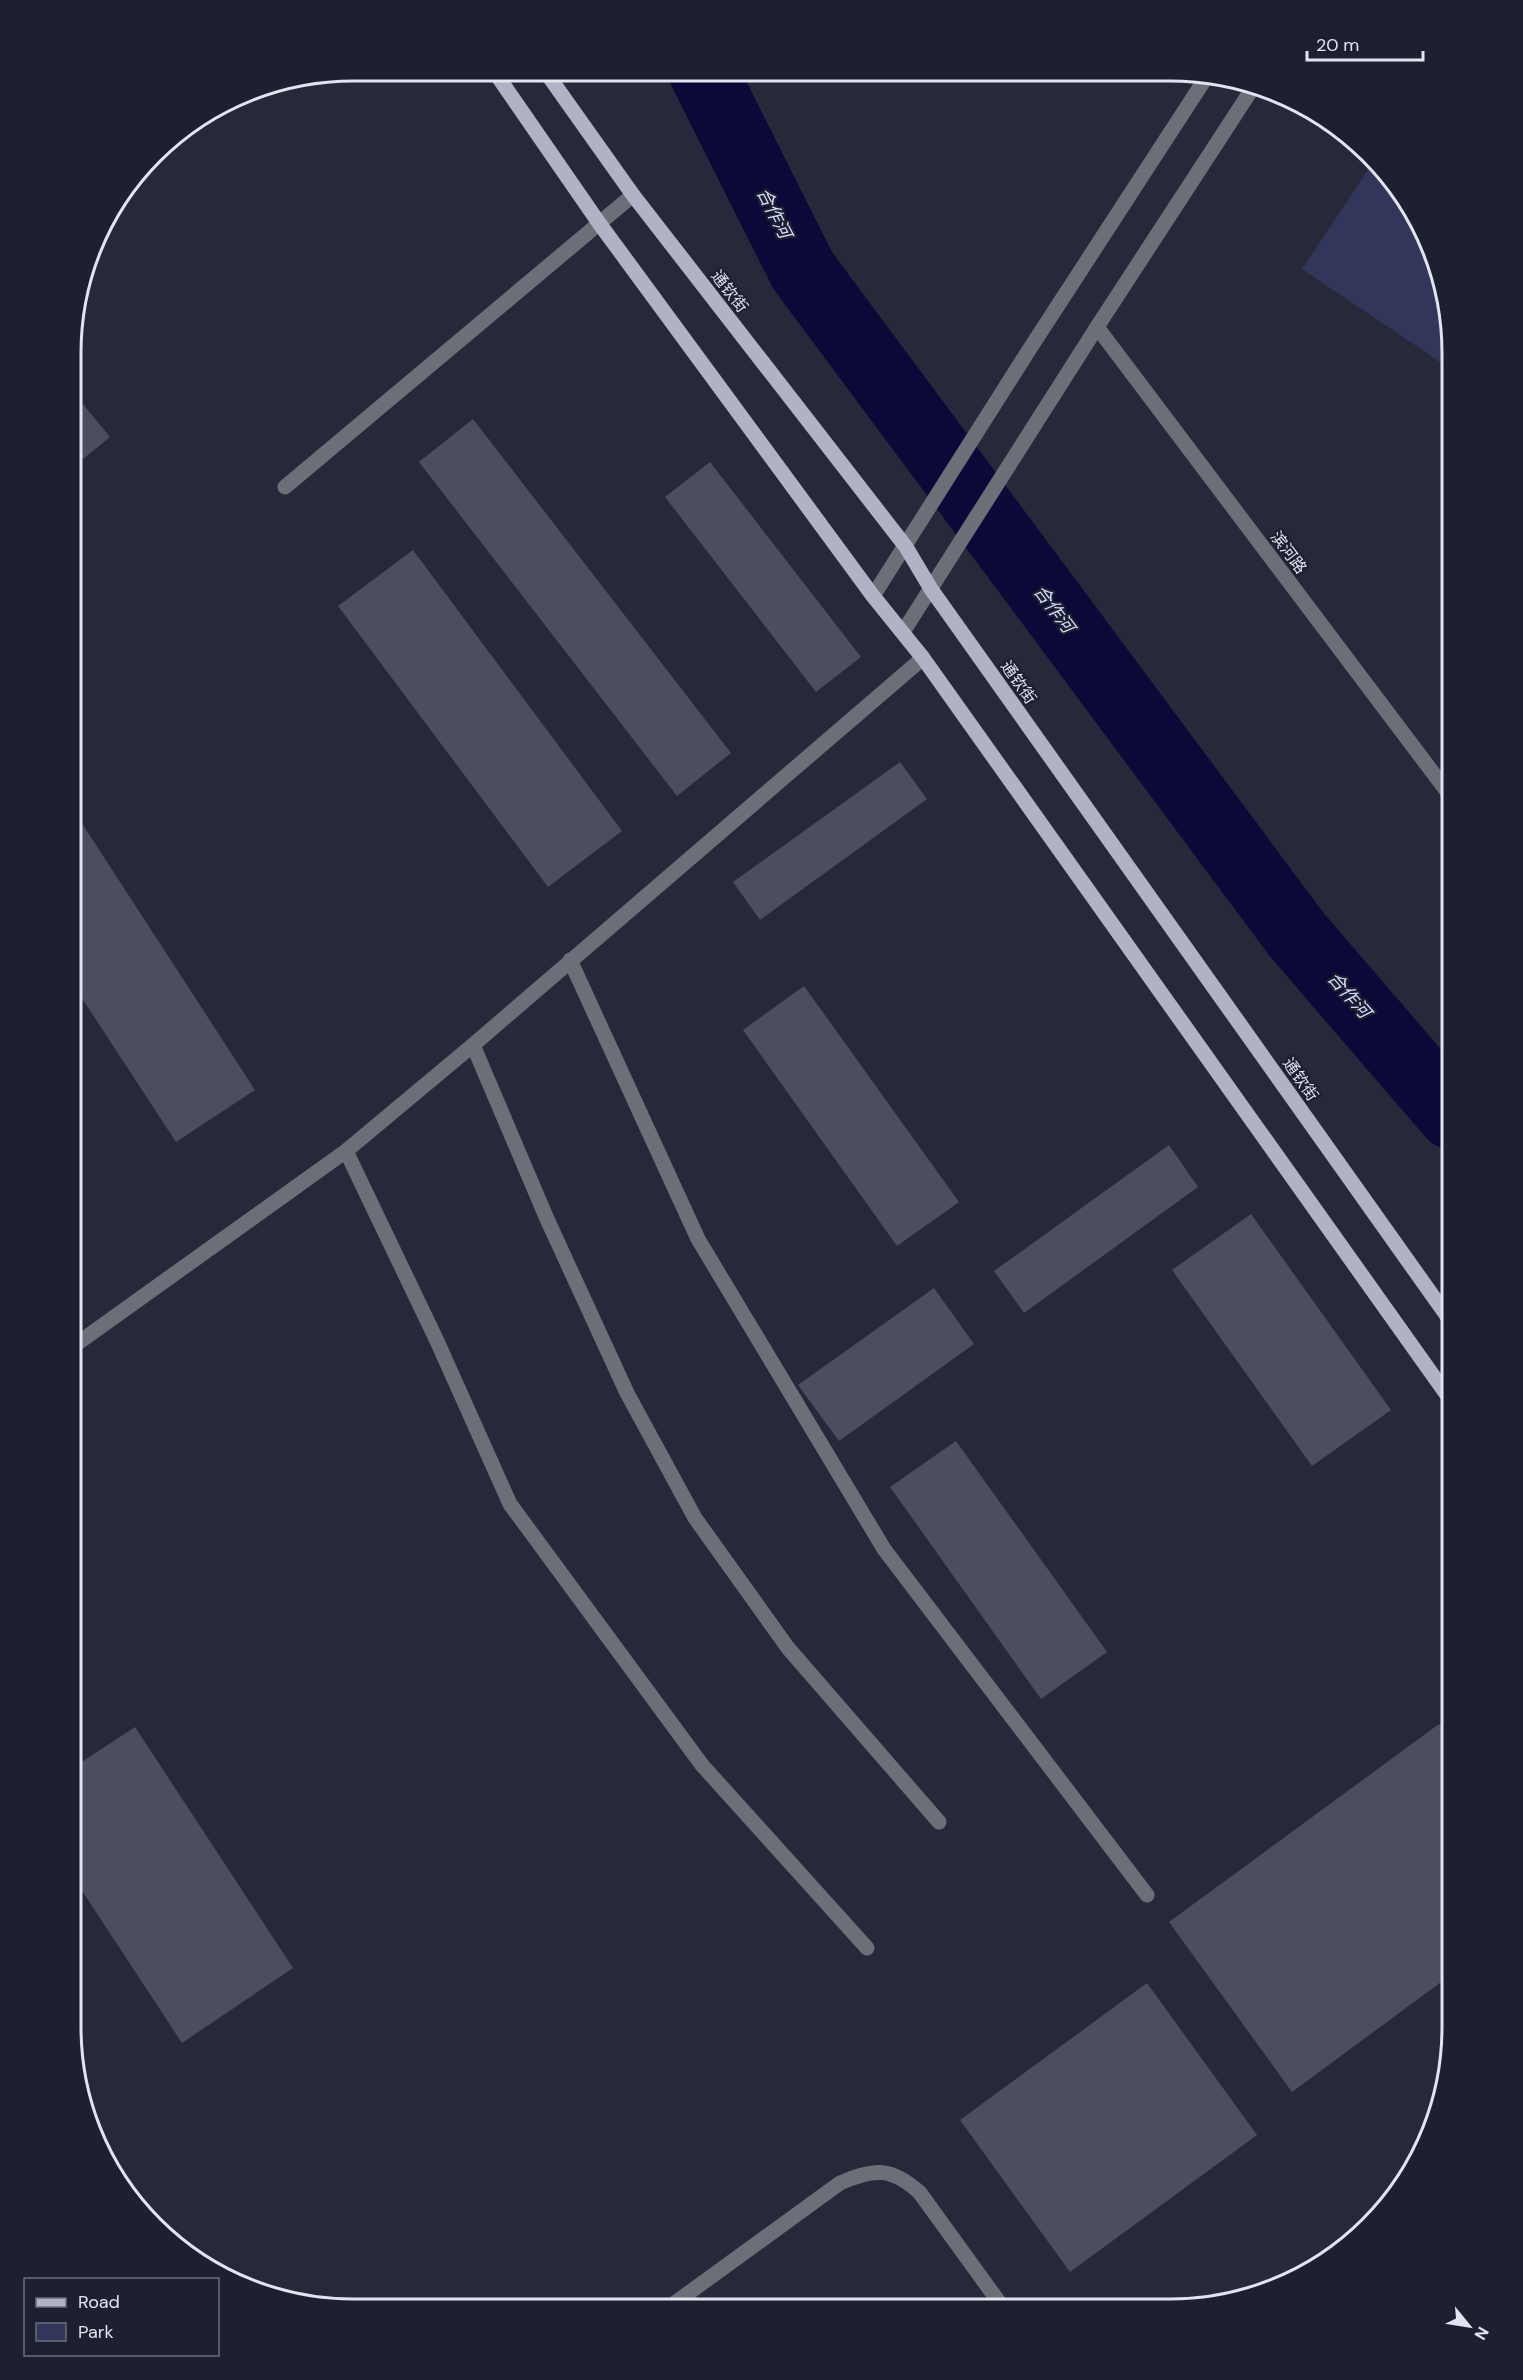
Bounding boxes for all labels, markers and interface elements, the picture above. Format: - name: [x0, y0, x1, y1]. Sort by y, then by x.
- scale bar: [1307, 24, 1422, 62]
- text: 20 m: [1316, 33, 1359, 57]
- water label: 合作河: [751, 183, 798, 245]
- street label: 通钦街: [707, 266, 753, 317]
- street label: 滨河路: [1266, 527, 1311, 578]
- water label: 合作河: [1028, 580, 1082, 640]
- street label: 通钦街: [996, 657, 1041, 708]
- water label: 合作河: [1322, 967, 1378, 1026]
- street label: 通钦街: [1278, 1054, 1323, 1105]
- legend: [24, 2278, 219, 2356]
- text: Road: [78, 2290, 120, 2314]
- north arrow: [1439, 2296, 1499, 2356]
- text: Park: [78, 2320, 114, 2344]
- text: N: [1470, 2323, 1494, 2344]

